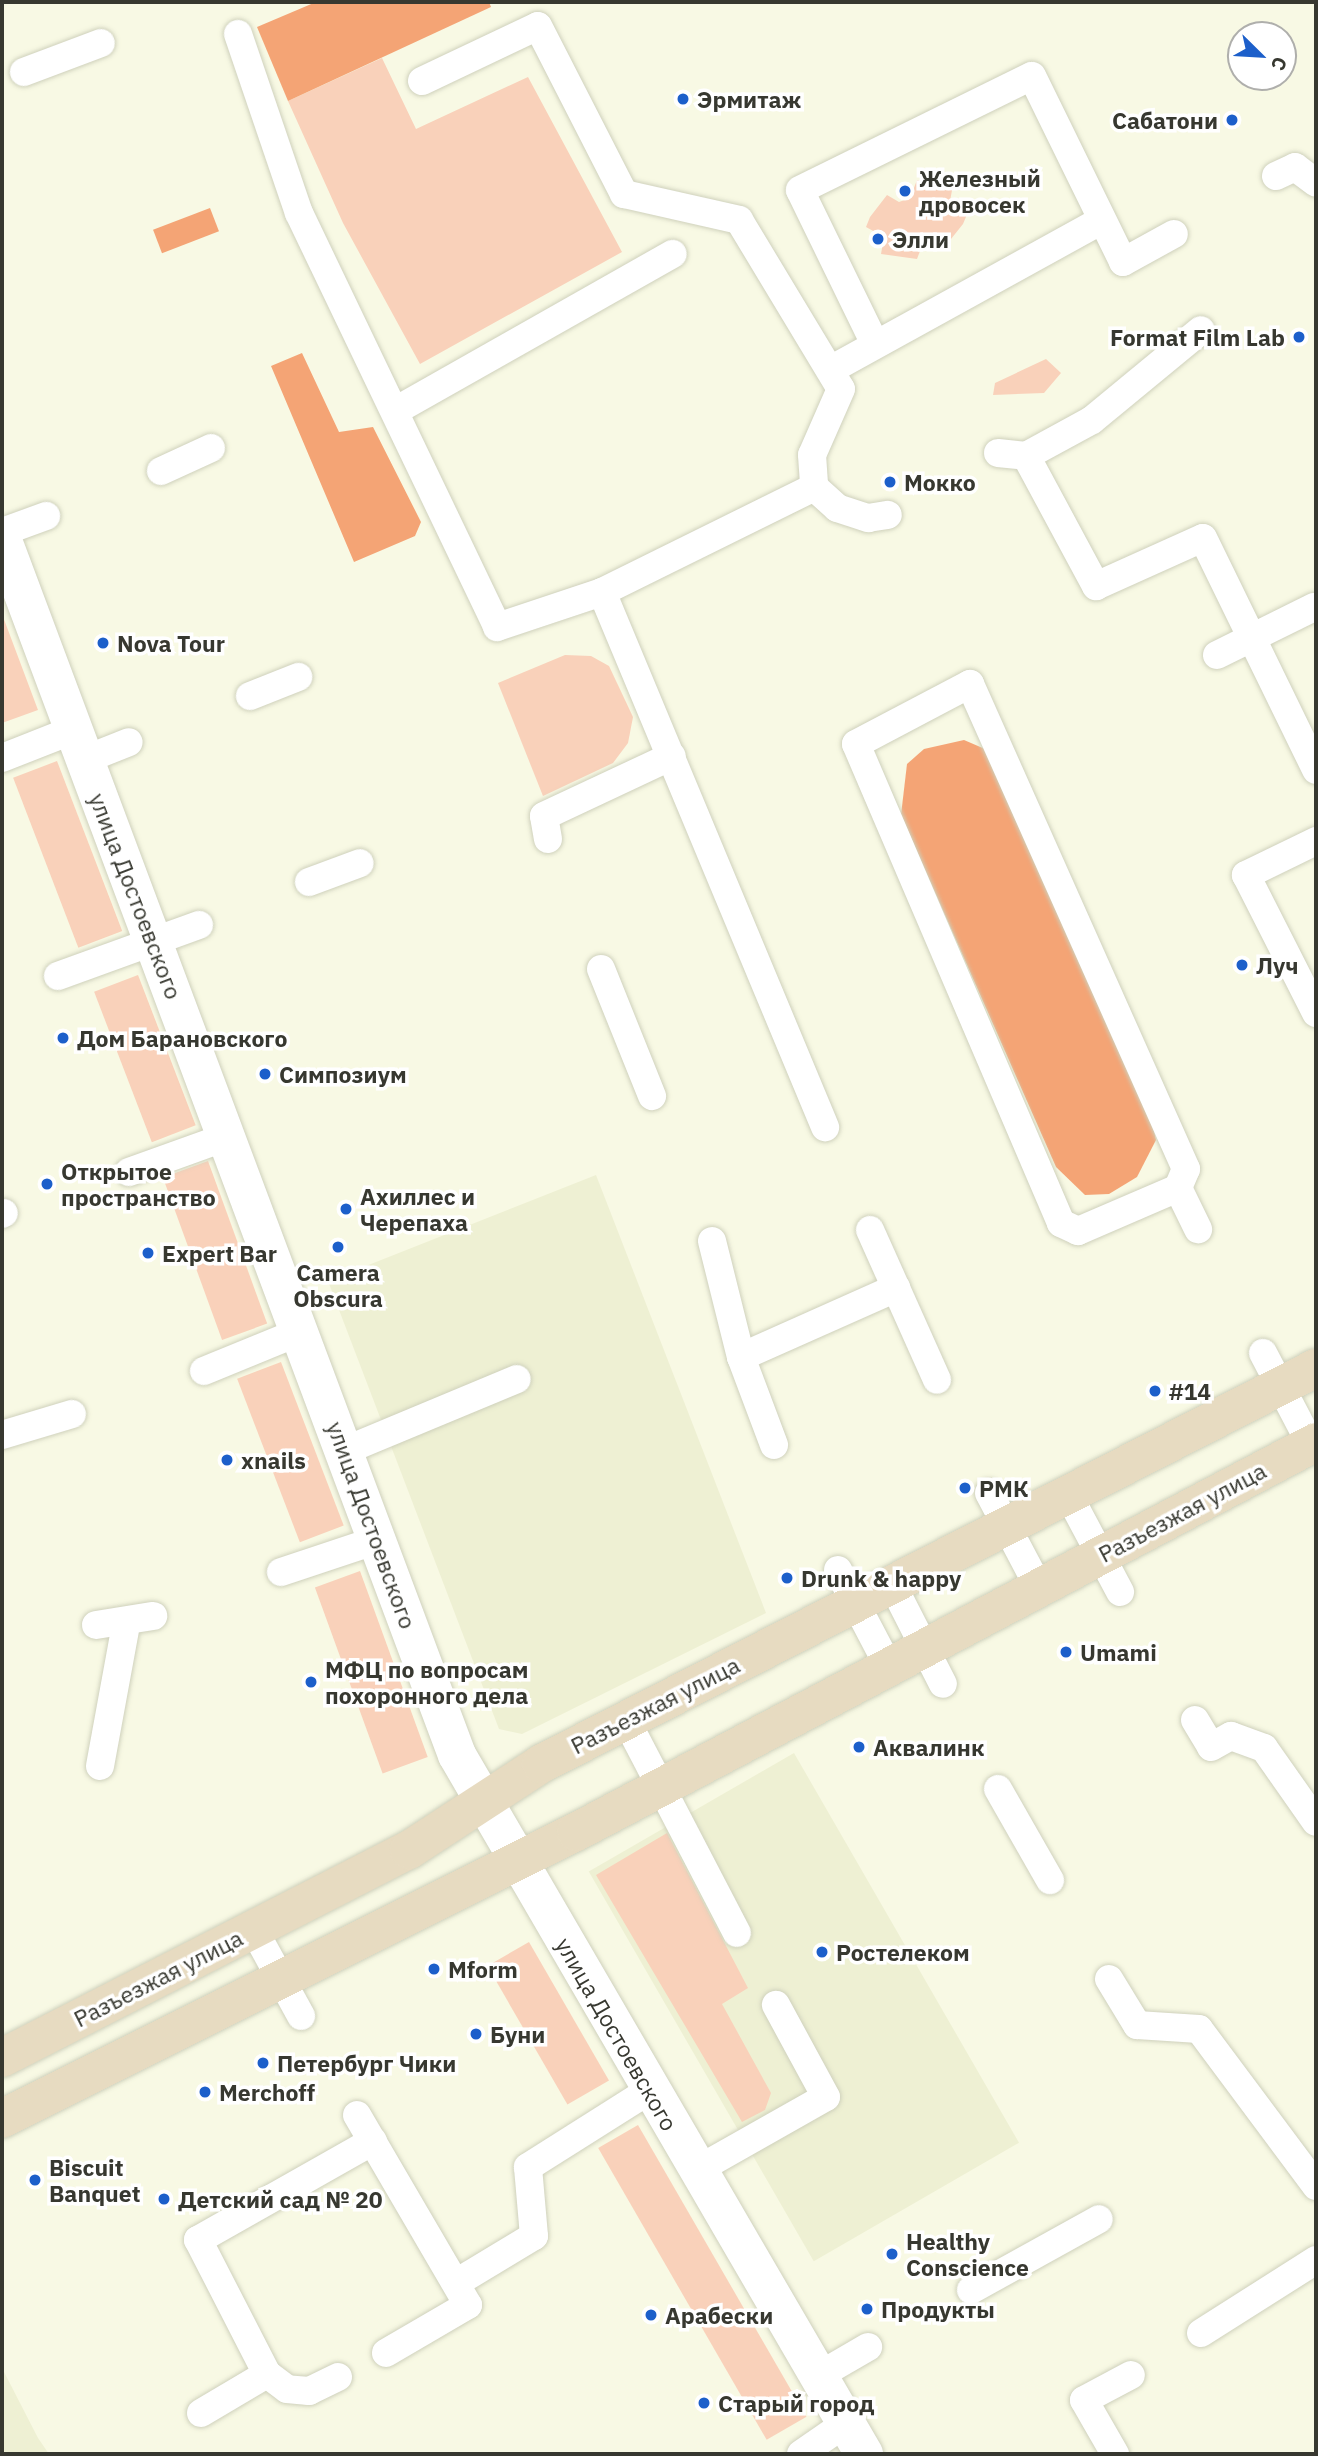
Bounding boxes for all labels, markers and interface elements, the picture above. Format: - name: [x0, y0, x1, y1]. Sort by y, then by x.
- north arrow: [1227, 21, 1297, 91]
- text: С: [1266, 53, 1293, 74]
- place label: Эрмитаж: [697, 85, 801, 113]
- marker: Эрмитаж: [675, 91, 691, 107]
- place label: Сабатони: [1112, 106, 1218, 134]
- marker: Сабатони: [1224, 112, 1240, 128]
- place label: Железный дровосек: [919, 164, 1041, 218]
- marker: Железный дровосек: [897, 183, 913, 199]
- place label: Элли: [892, 225, 949, 253]
- marker: Элли: [870, 231, 886, 247]
- place label: Format Film Lab: [1110, 323, 1285, 351]
- marker: Format Film Lab: [1291, 329, 1307, 345]
- place label: Мокко: [904, 468, 976, 496]
- marker: Мокко: [882, 474, 898, 490]
- place label: Nova Tour: [117, 629, 225, 657]
- marker: Nova Tour: [95, 635, 111, 651]
- street label: улица Достоевского: [84, 789, 188, 1003]
- place label: Луч: [1256, 951, 1299, 979]
- marker: Луч: [1234, 957, 1250, 973]
- place label: Дом Барановского: [77, 1024, 287, 1052]
- marker: Дом Барановского: [55, 1030, 71, 1046]
- place label: Симпозиум: [279, 1060, 407, 1088]
- marker: Симпозиум: [257, 1066, 273, 1082]
- place label: Открытое пространство: [61, 1157, 216, 1211]
- marker: Открытое пространство: [39, 1176, 55, 1192]
- place label: Ахиллес и Черепаха: [360, 1182, 475, 1236]
- marker: Ахиллес и Черепаха: [338, 1201, 354, 1217]
- place label: Expert Bar: [162, 1239, 277, 1267]
- marker: Camera Obscura: [330, 1239, 346, 1255]
- marker: Expert Bar: [140, 1245, 156, 1261]
- place label: Camera Obscura: [293, 1258, 383, 1312]
- place label: #14: [1169, 1377, 1211, 1405]
- marker: #14: [1147, 1383, 1163, 1399]
- street label: улица Достоевского: [322, 1418, 422, 1632]
- place label: xnails: [241, 1446, 306, 1474]
- marker: xnails: [219, 1452, 235, 1468]
- street label: Разъезжая улица: [1093, 1456, 1271, 1568]
- place label: РМК: [979, 1474, 1028, 1502]
- marker: РМК: [957, 1480, 973, 1496]
- place label: Drunk & happy: [801, 1564, 961, 1592]
- marker: Drunk & happy: [779, 1570, 795, 1586]
- place label: Umami: [1080, 1638, 1157, 1666]
- marker: Umami: [1058, 1644, 1074, 1660]
- street label: Разъезжая улица: [566, 1651, 744, 1759]
- place label: МФЦ по вопросам похоронного дела: [325, 1655, 529, 1709]
- marker: МФЦ по вопросам похоронного дела: [303, 1674, 319, 1690]
- place label: Аквалинк: [873, 1733, 984, 1761]
- marker: Аквалинк: [851, 1739, 867, 1755]
- street label: Разъезжая улица: [69, 1924, 247, 2032]
- street label: улица Достоевского: [550, 1933, 684, 2135]
- place label: Ростелеком: [836, 1938, 970, 1966]
- marker: Ростелеком: [814, 1944, 830, 1960]
- place label: Mform: [448, 1955, 518, 1983]
- marker: Mform: [426, 1961, 442, 1977]
- place label: Буни: [490, 2020, 545, 2048]
- marker: Буни: [468, 2026, 484, 2042]
- place label: Петербург Чики: [277, 2049, 456, 2077]
- marker: Петербург Чики: [255, 2055, 271, 2071]
- place label: Merchoff: [219, 2078, 315, 2106]
- marker: Merchoff: [197, 2084, 213, 2100]
- place label: Biscuit Banquet: [49, 2153, 141, 2207]
- marker: Biscuit Banquet: [27, 2172, 43, 2188]
- place label: Детский сад № 20: [178, 2185, 383, 2213]
- marker: Детский сад № 20: [156, 2191, 172, 2207]
- place label: Healthy Conscience: [906, 2227, 1029, 2281]
- marker: Healthy Conscience: [884, 2246, 900, 2262]
- place label: Продукты: [881, 2295, 995, 2323]
- place label: Арабески: [665, 2301, 773, 2329]
- marker: Продукты: [859, 2301, 875, 2317]
- marker: Арабески: [643, 2307, 659, 2323]
- place label: Старый город: [718, 2389, 874, 2417]
- marker: Старый город: [696, 2395, 712, 2411]

